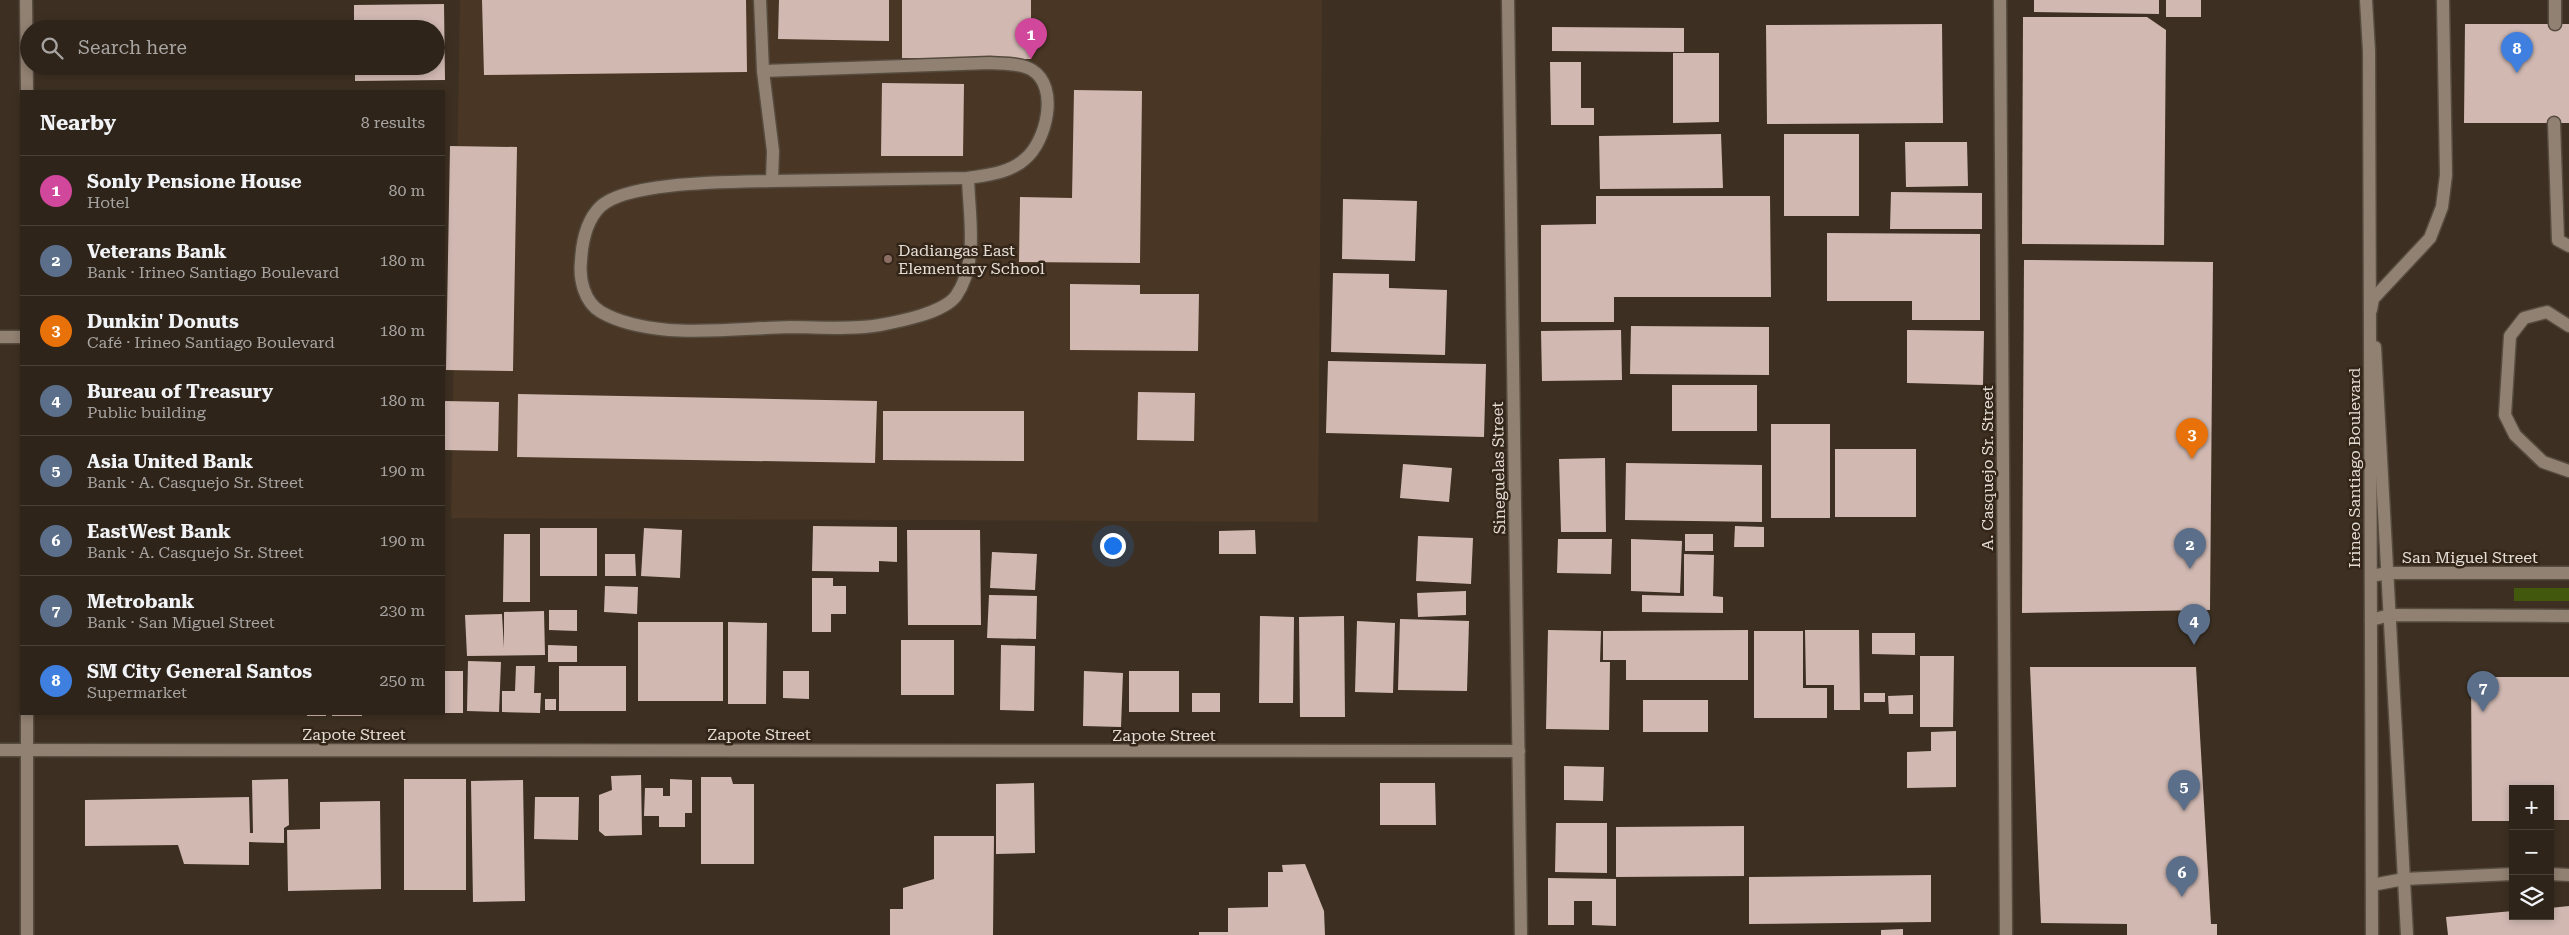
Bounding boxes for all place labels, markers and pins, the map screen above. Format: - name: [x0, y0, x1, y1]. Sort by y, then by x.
- pin: 1: [1015, 18, 1047, 59]
- pin: 8: [2501, 32, 2533, 73]
- place label: Dadiangas East Elementary School: [898, 241, 1045, 278]
- marker: Dadiangas East Elementary School: [882, 253, 894, 265]
- pin: 3: [2176, 418, 2208, 459]
- pin: 2: [2174, 528, 2206, 569]
- pin: 4: [2178, 604, 2210, 645]
- pin: 7: [2467, 671, 2499, 712]
- pin: 5: [2168, 770, 2200, 811]
- pin: 6: [2166, 856, 2198, 897]

